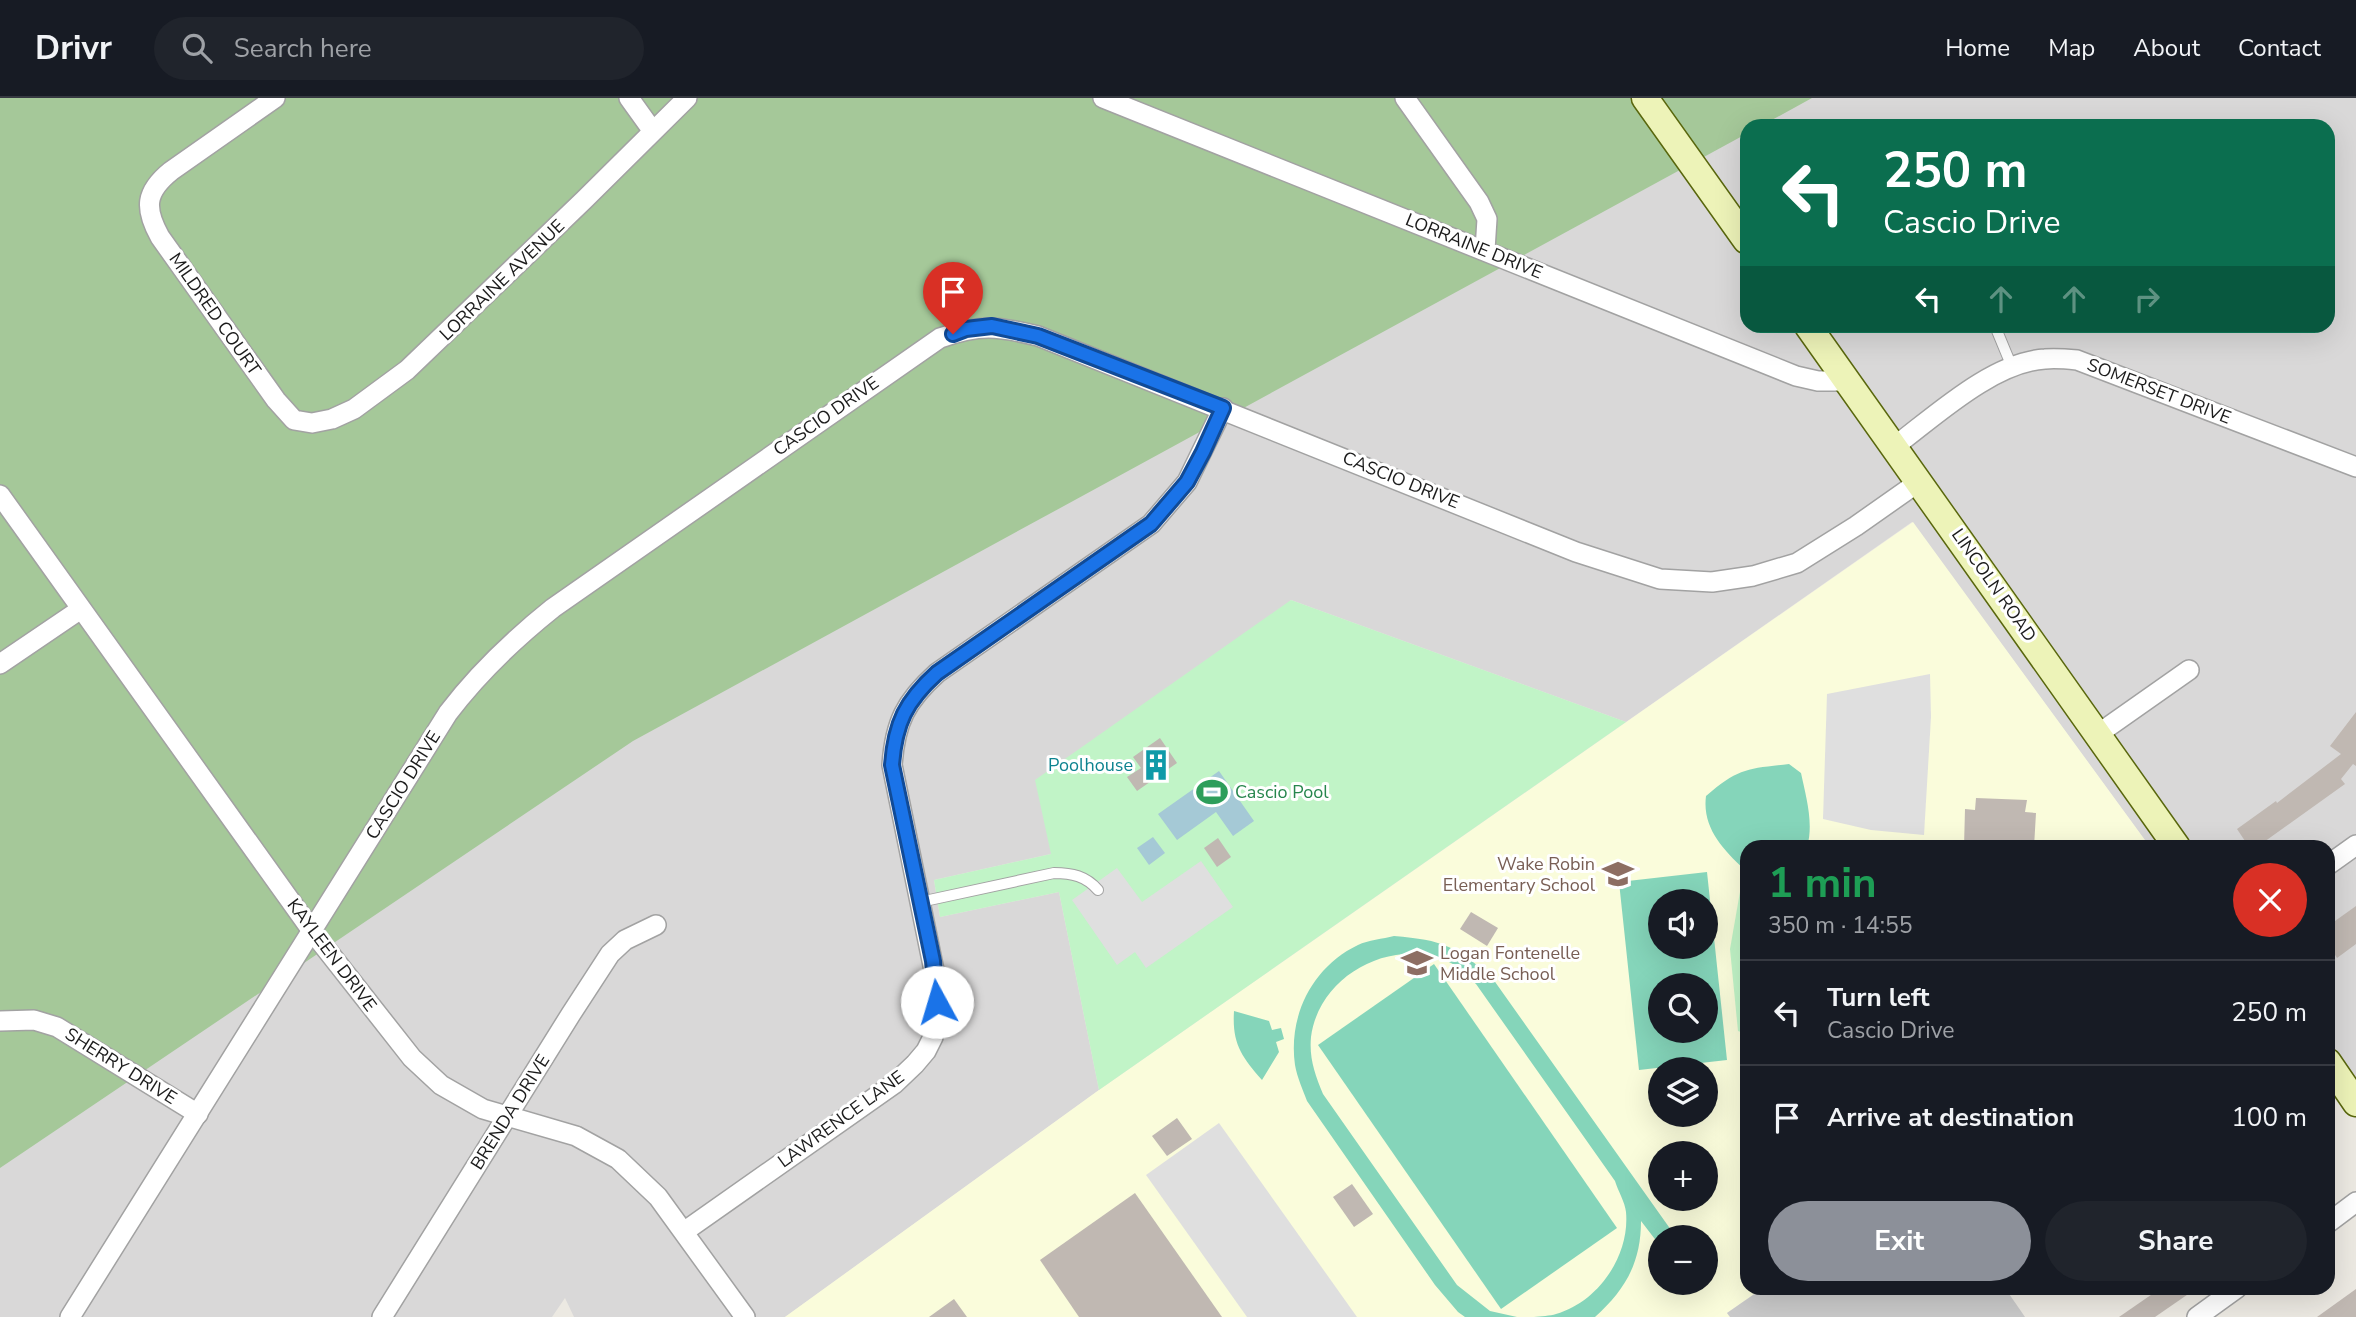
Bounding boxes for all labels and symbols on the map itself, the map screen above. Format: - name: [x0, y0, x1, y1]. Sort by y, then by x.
- street label: LORRAINE DRIVE: [1402, 208, 1546, 284]
- street label: LORRAINE AVENUE: [434, 214, 570, 346]
- street label: MILDRED COURT: [164, 248, 266, 380]
- pin: [923, 262, 983, 334]
- street label: SOMERSET DRIVE: [2084, 352, 2234, 430]
- street label: CASCIO DRIVE: [768, 371, 884, 461]
- street label: CASCIO DRIVE: [1339, 446, 1463, 514]
- street label: LINCOLN ROAD: [1946, 524, 2042, 646]
- street label: CASCIO DRIVE: [360, 726, 446, 844]
- building icon: Poolhouse: [1139, 748, 1173, 782]
- place label: Poolhouse: [1048, 753, 1133, 777]
- sports icon: Cascio Pool: [1195, 775, 1229, 809]
- place label: Cascio Pool: [1235, 780, 1329, 804]
- place label: Wake Robin Elementary School: [1443, 852, 1596, 897]
- school or university icon: Wake Robin Elementary School: [1601, 857, 1635, 891]
- street label: KAYLEEN DRIVE: [282, 894, 382, 1016]
- place label: Logan Fontenelle Middle School: [1440, 941, 1580, 986]
- school or university icon: Logan Fontenelle Middle School: [1400, 946, 1434, 980]
- position arrow: [900, 965, 974, 1039]
- street label: SHERRY DRIVE: [61, 1022, 181, 1110]
- street label: BRENDA DRIVE: [465, 1050, 555, 1174]
- street label: LAWRENCE LANE: [773, 1065, 909, 1173]

